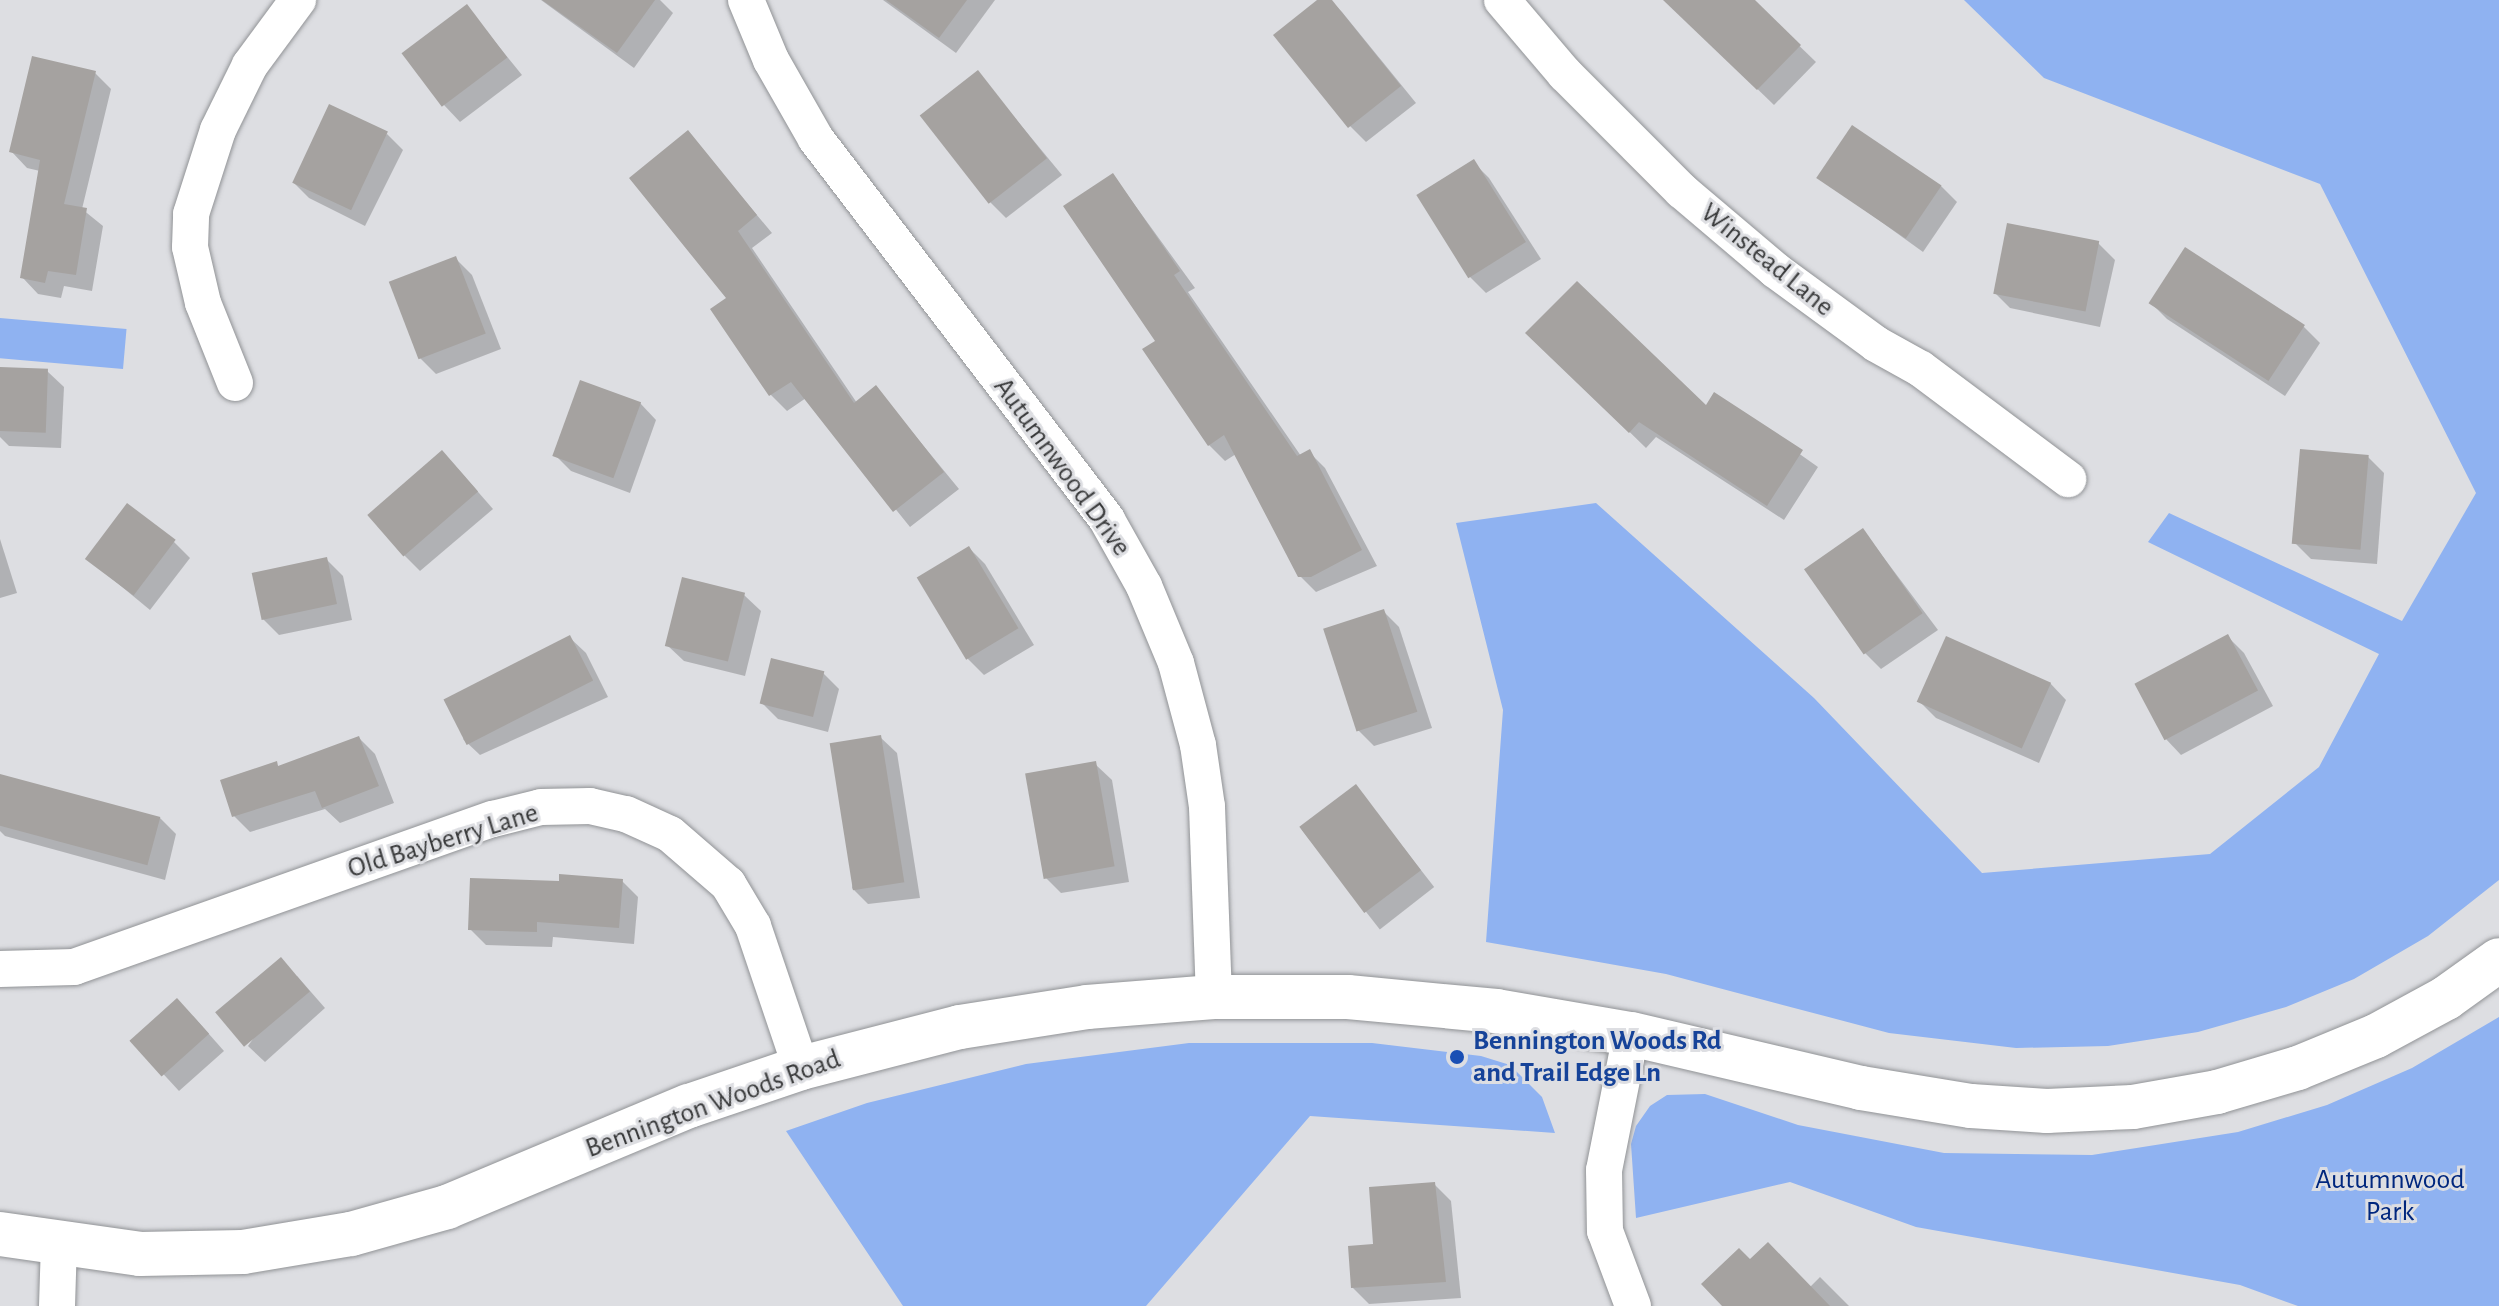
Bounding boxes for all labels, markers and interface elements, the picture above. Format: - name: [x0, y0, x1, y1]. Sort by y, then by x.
- street label: Winstead Lane: [1694, 196, 1840, 324]
- street label: Autumnwood Drive: [986, 371, 1138, 563]
- street label: Old Bayberry Lane: [344, 796, 542, 886]
- place label: Bennington Woods Rd and Trail Edge Ln: [1473, 1024, 1721, 1090]
- street label: Bennington Woods Road: [581, 1042, 845, 1166]
- marker: Bennington Woods Rd and Trail Edge Ln: [1448, 1048, 1466, 1066]
- park label: Autumnwood Park: [2315, 1163, 2465, 1229]

